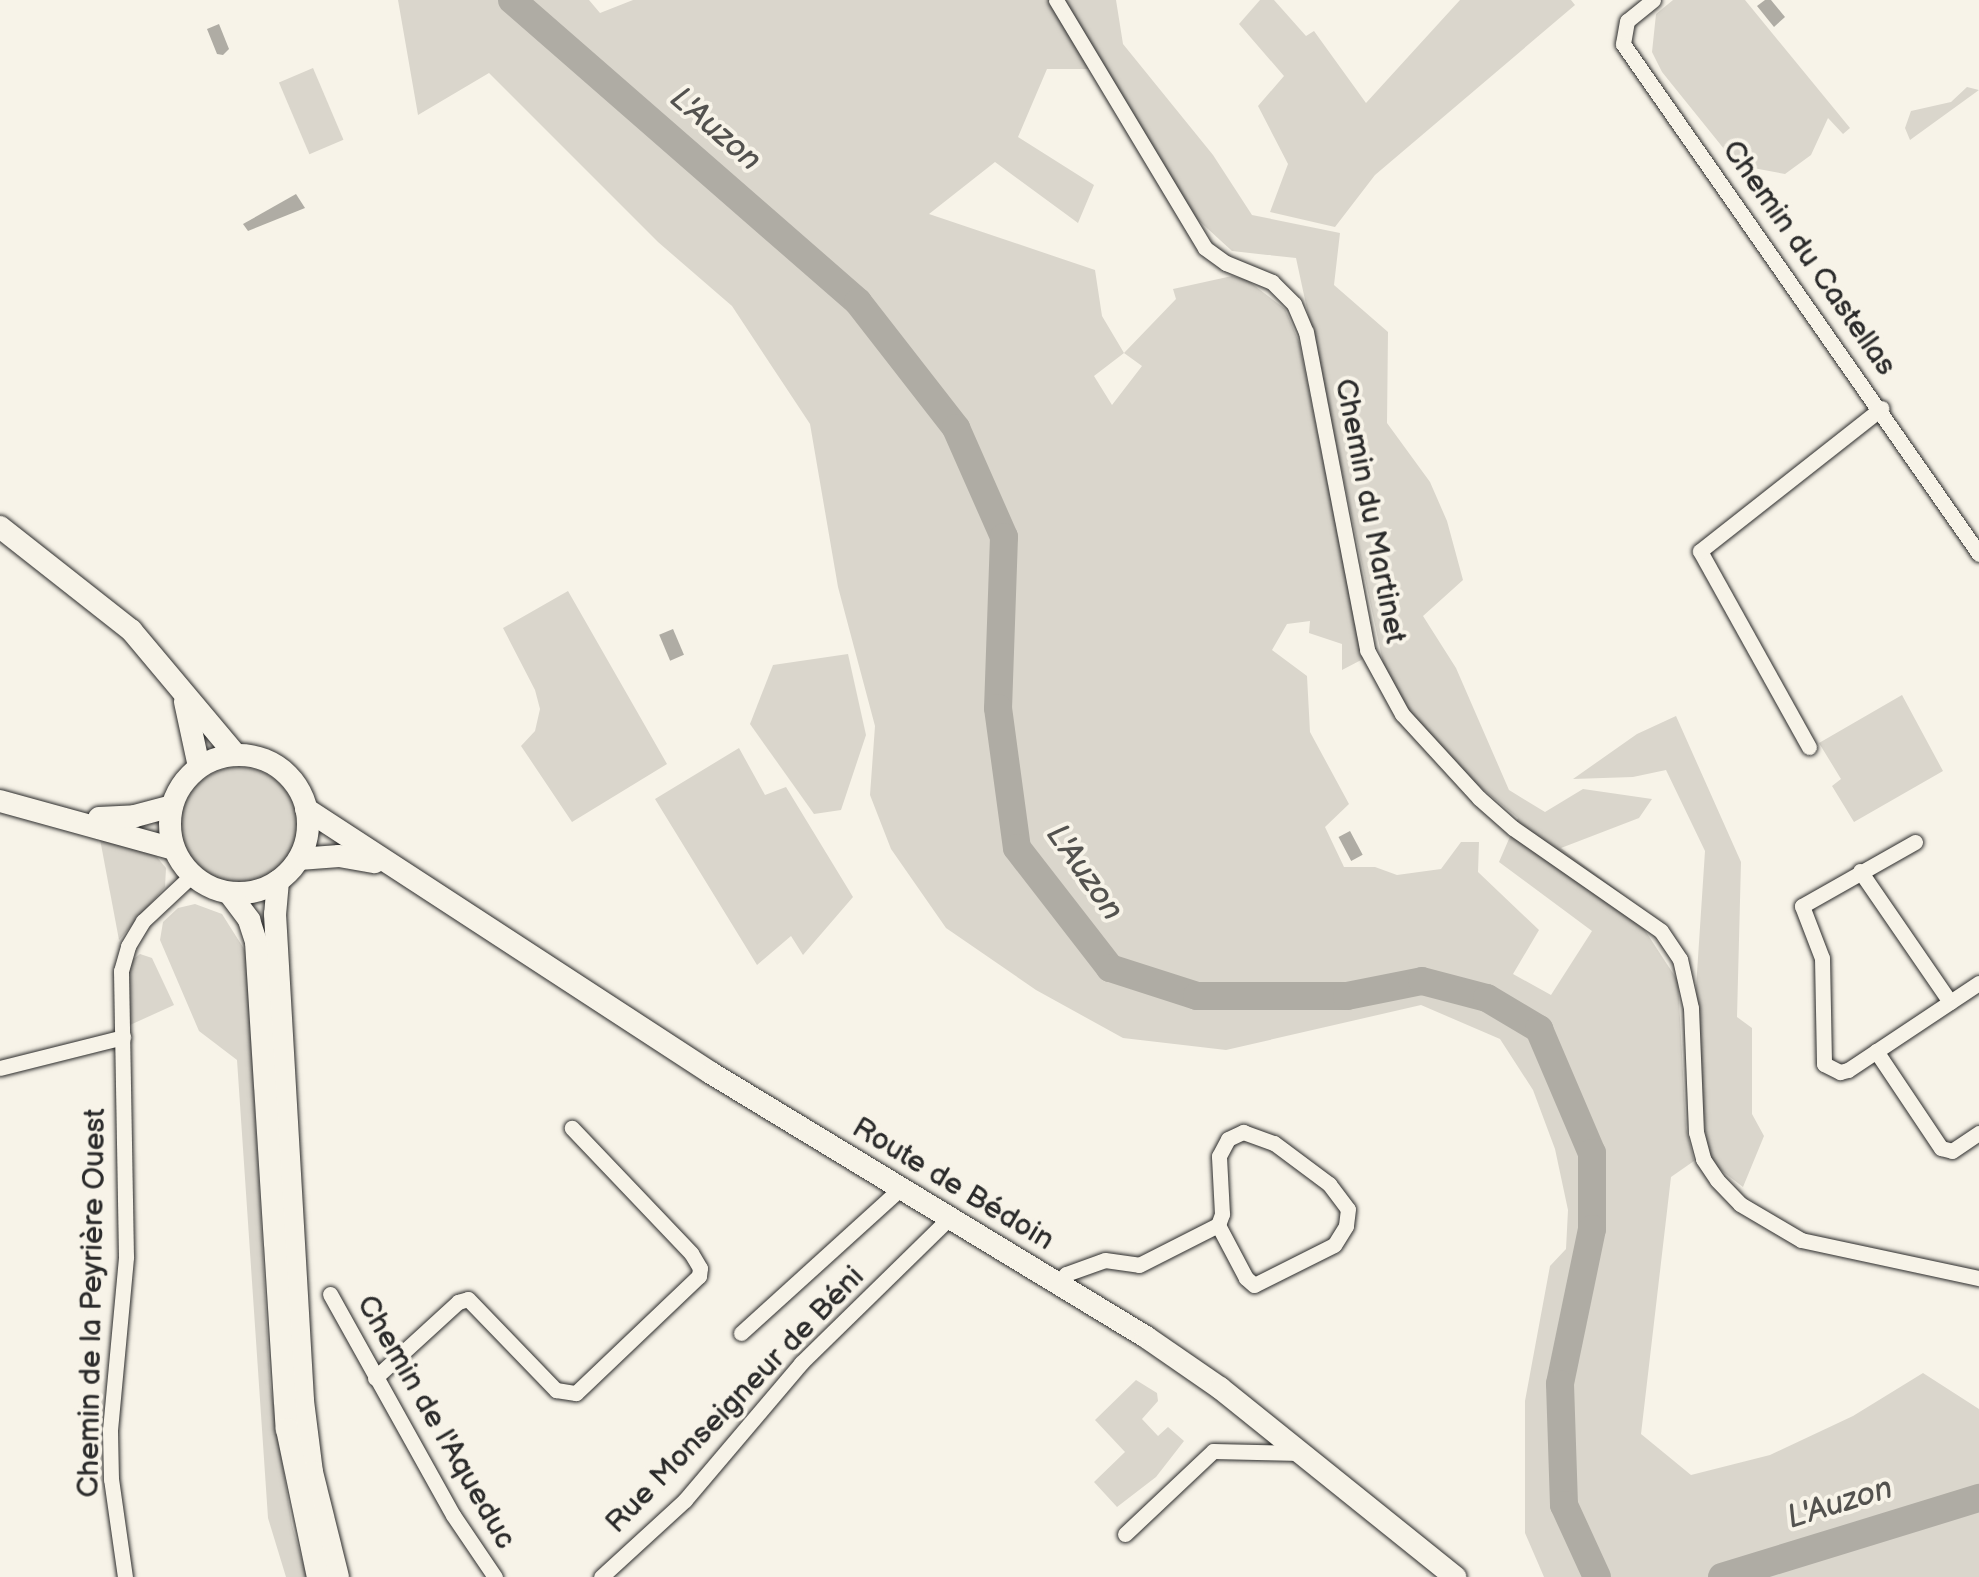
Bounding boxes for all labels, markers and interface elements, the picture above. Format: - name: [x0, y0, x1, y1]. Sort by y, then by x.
- water label: L'Auzon: [661, 80, 769, 180]
- street label: Chemin du Castellas: [1714, 133, 1904, 383]
- street label: Chemin du Martinet: [1327, 376, 1413, 646]
- water label: L'Auzon: [1037, 818, 1131, 928]
- street label: Chemin de la Peyrière Ouest: [71, 1108, 113, 1498]
- street label: Route de Bédoin: [846, 1110, 1060, 1258]
- street label: Rue Monseigneur de Béni: [598, 1259, 872, 1541]
- street label: Chemin de l'Aqueduc: [349, 1289, 523, 1555]
- water label: L'Auzon: [1783, 1470, 1897, 1538]

